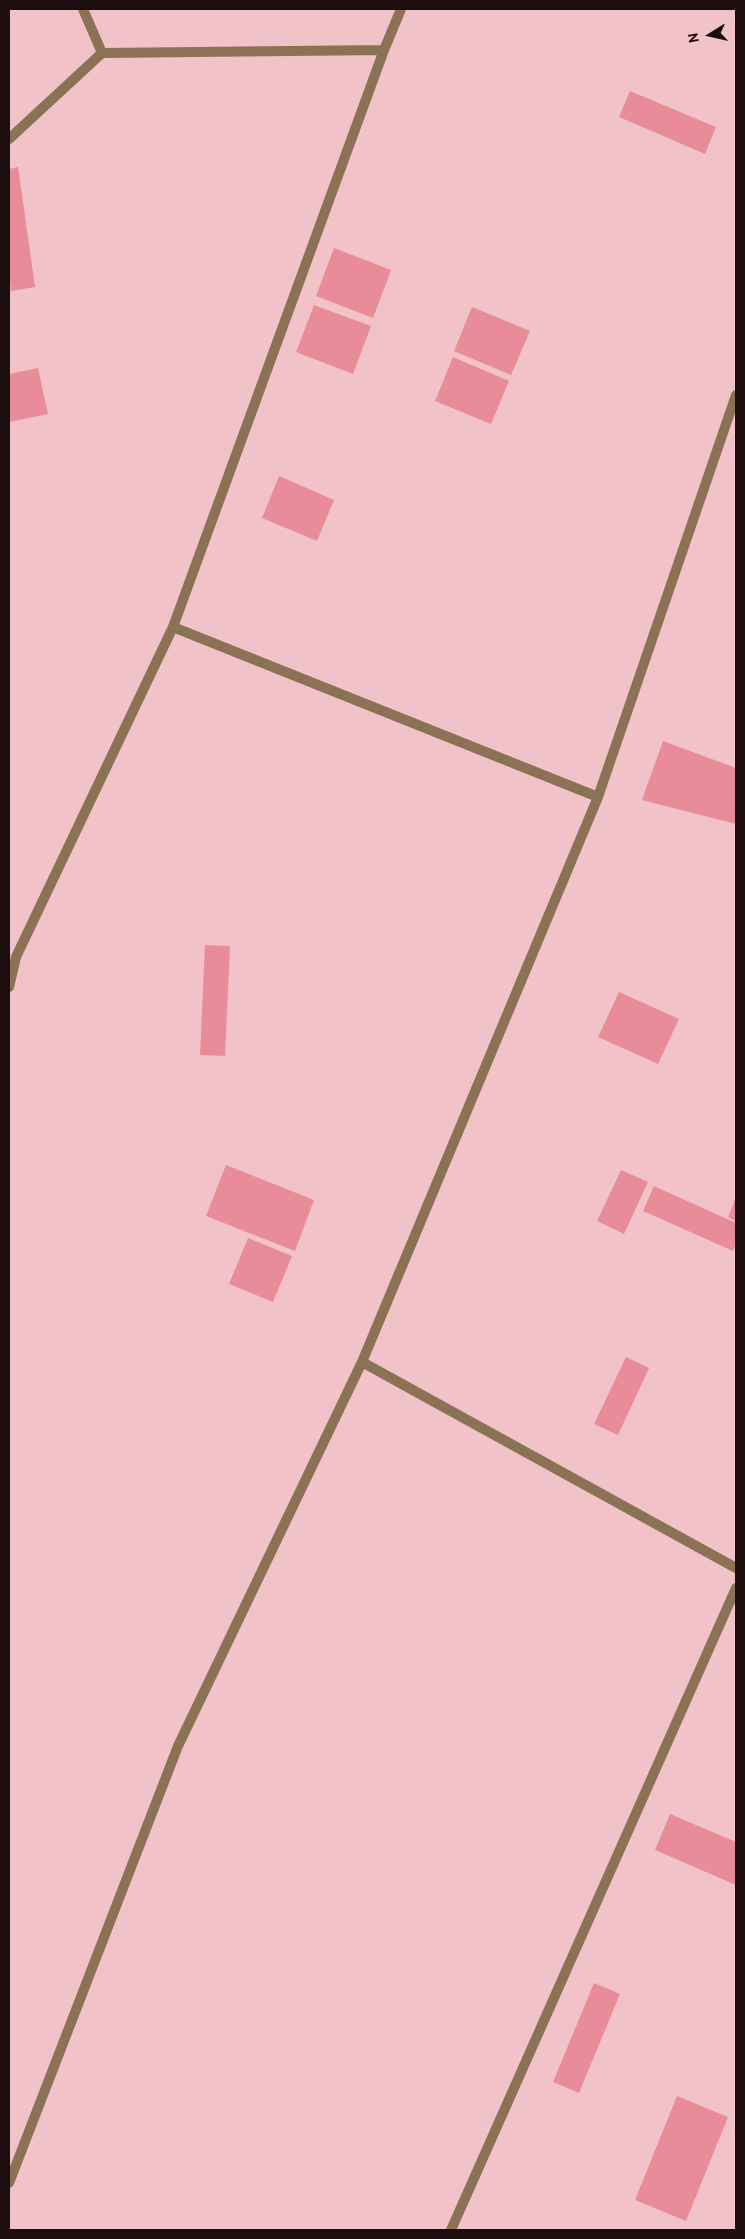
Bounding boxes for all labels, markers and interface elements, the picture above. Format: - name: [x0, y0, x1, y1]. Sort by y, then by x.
- north arrow: [685, 10, 735, 60]
- text: N: [685, 31, 704, 44]

